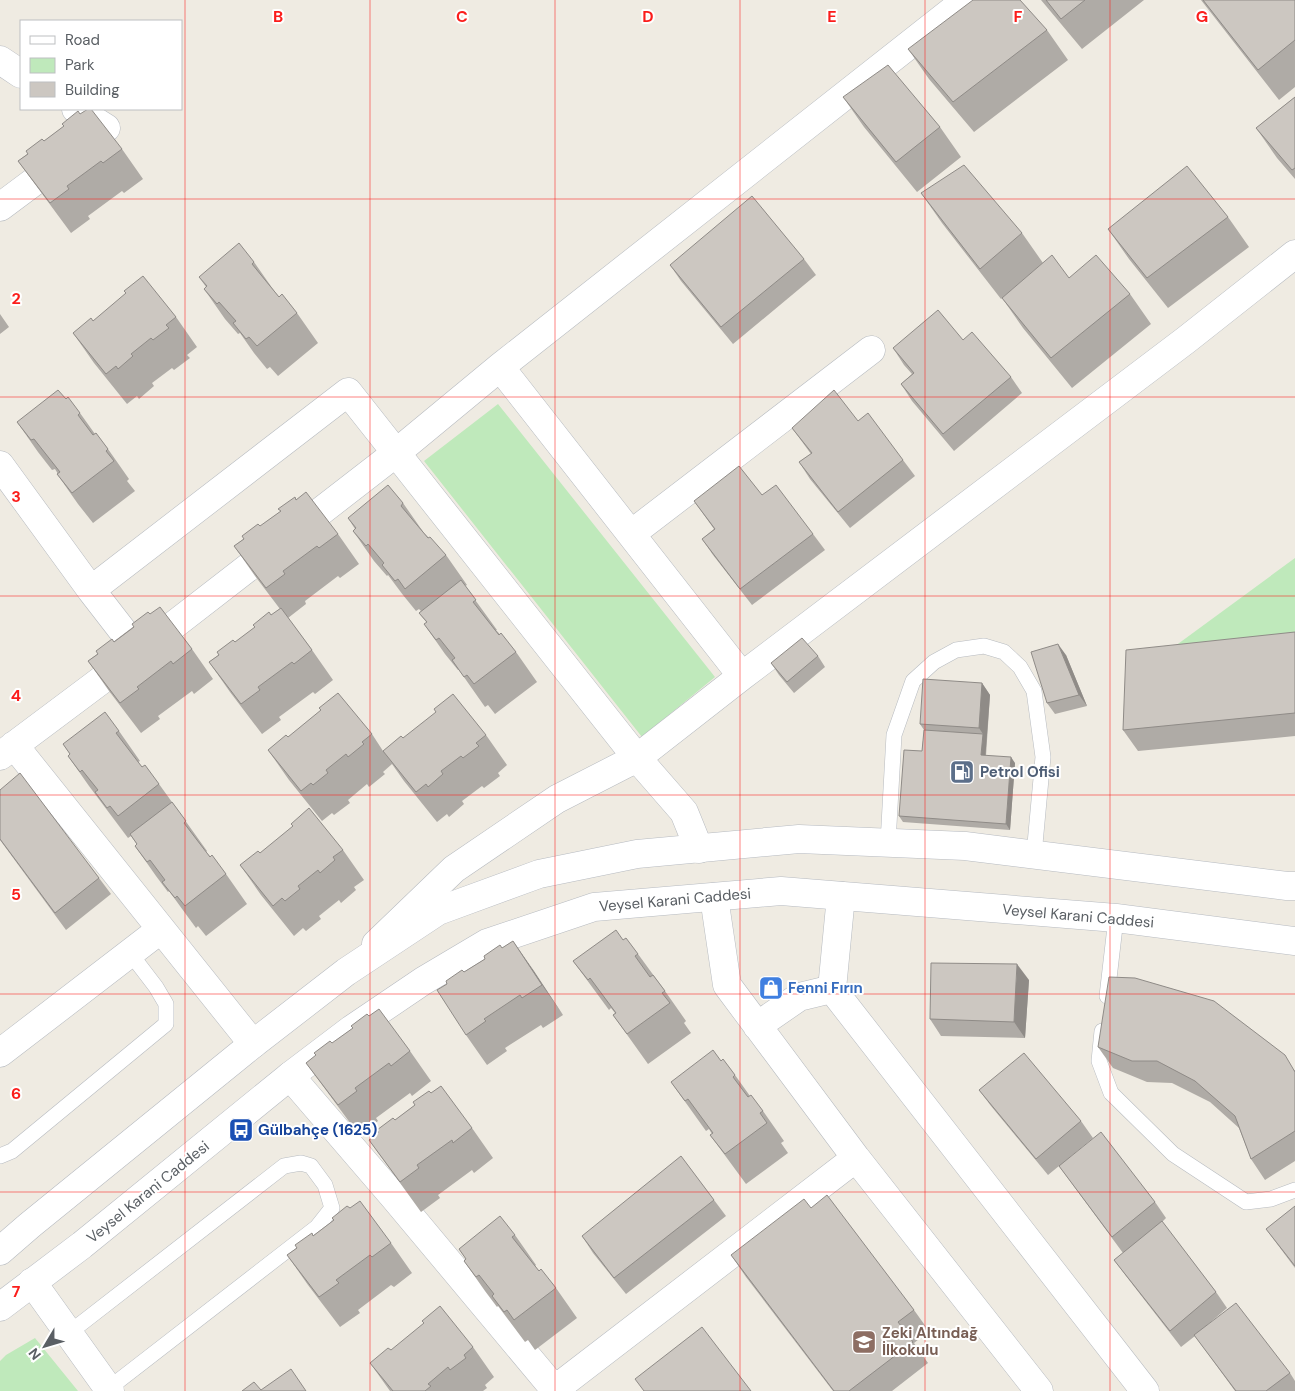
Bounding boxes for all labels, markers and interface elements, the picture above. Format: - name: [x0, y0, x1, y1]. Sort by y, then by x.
- text: B: [273, 6, 283, 27]
- text: C: [456, 6, 468, 27]
- text: D: [642, 6, 654, 27]
- text: E: [827, 6, 837, 27]
- text: F: [1014, 6, 1023, 27]
- text: G: [1196, 6, 1208, 27]
- legend: [20, 20, 182, 110]
- text: Road: [65, 30, 100, 50]
- text: Park: [65, 55, 95, 75]
- text: Building: [65, 80, 120, 100]
- text: 2: [11, 288, 21, 309]
- text: 3: [11, 486, 21, 507]
- text: 4: [11, 685, 21, 706]
- fuel station icon: Petrol Ofisi: [949, 759, 975, 785]
- place label: Petrol Ofisi: [980, 762, 1060, 782]
- street label: Veysel Karani Caddesi: [598, 883, 752, 917]
- text: 5: [11, 884, 21, 905]
- street label: Veysel Karani Caddesi: [1001, 899, 1155, 933]
- shop icon: Fenni Fırın: [758, 975, 784, 1001]
- place label: Fenni Fırın: [788, 978, 863, 998]
- text: 6: [11, 1083, 21, 1104]
- bus stop icon: Gülbahçe (1625): [228, 1117, 254, 1143]
- place label: Gülbahçe (1625): [258, 1120, 377, 1140]
- street label: Veysel Karani Caddesi: [82, 1136, 214, 1248]
- text: 7: [12, 1281, 21, 1302]
- north arrow: [20, 1321, 70, 1371]
- place label: Zeki Altındağ İlkokulu: [882, 1323, 978, 1360]
- school or university icon: Zeki Altındağ İlkokulu: [851, 1329, 877, 1355]
- text: N: [25, 1344, 45, 1364]

